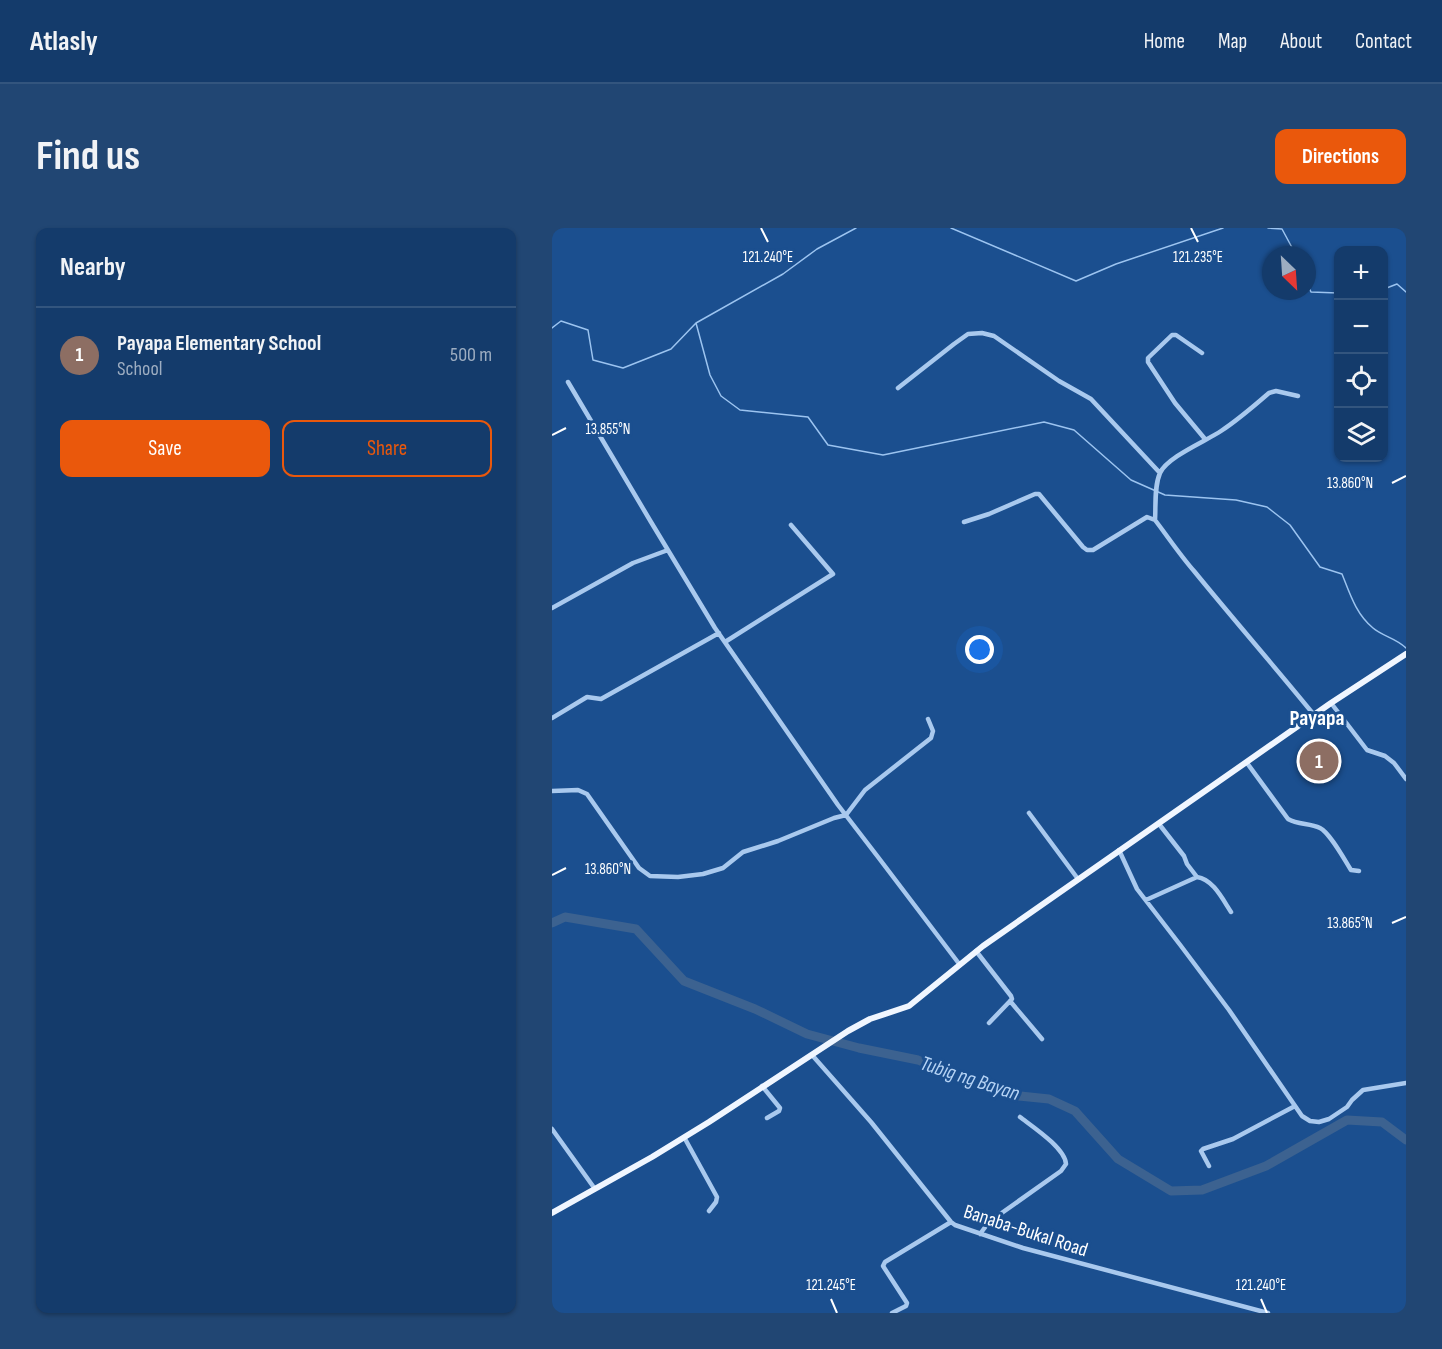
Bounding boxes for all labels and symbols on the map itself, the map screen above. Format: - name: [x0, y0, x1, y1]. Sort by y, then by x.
- north arrow: [1262, 246, 1316, 300]
- text: 121.240°E: [743, 248, 793, 267]
- text: 121.235°E: [1173, 248, 1223, 267]
- text: 13.855°N: [585, 420, 631, 439]
- text: 13.860°N: [1327, 474, 1373, 493]
- your location: [965, 635, 994, 664]
- district label: Payapa: [1290, 705, 1344, 732]
- pin: 1: [1300, 738, 1338, 784]
- text: 13.860°N: [585, 860, 631, 879]
- text: 13.865°N: [1327, 914, 1373, 933]
- water label: Tubig ng Bayan: [917, 1051, 1023, 1106]
- street label: Banaba-Bukal Road: [961, 1200, 1091, 1262]
- text: 121.245°E: [806, 1276, 856, 1295]
- text: 121.240°E: [1236, 1276, 1286, 1295]

